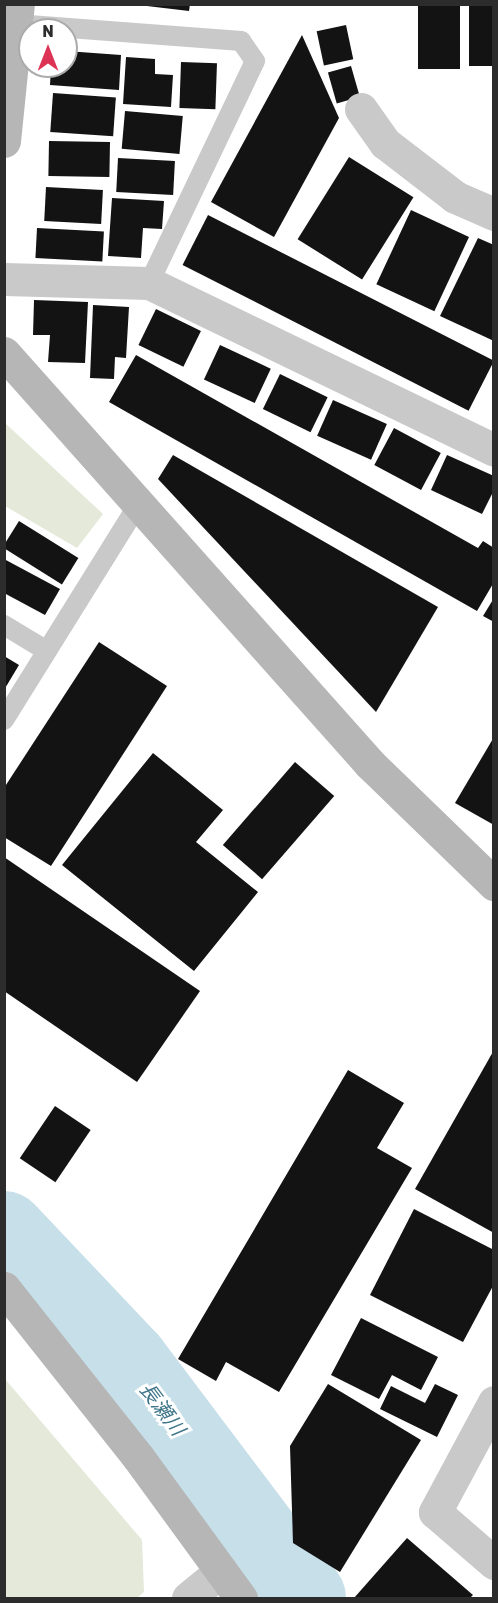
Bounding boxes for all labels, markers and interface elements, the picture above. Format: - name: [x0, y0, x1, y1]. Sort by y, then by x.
- north arrow: [18, 18, 78, 78]
- text: N: [42, 22, 54, 41]
- water label: 長瀬川: [134, 1378, 190, 1440]

